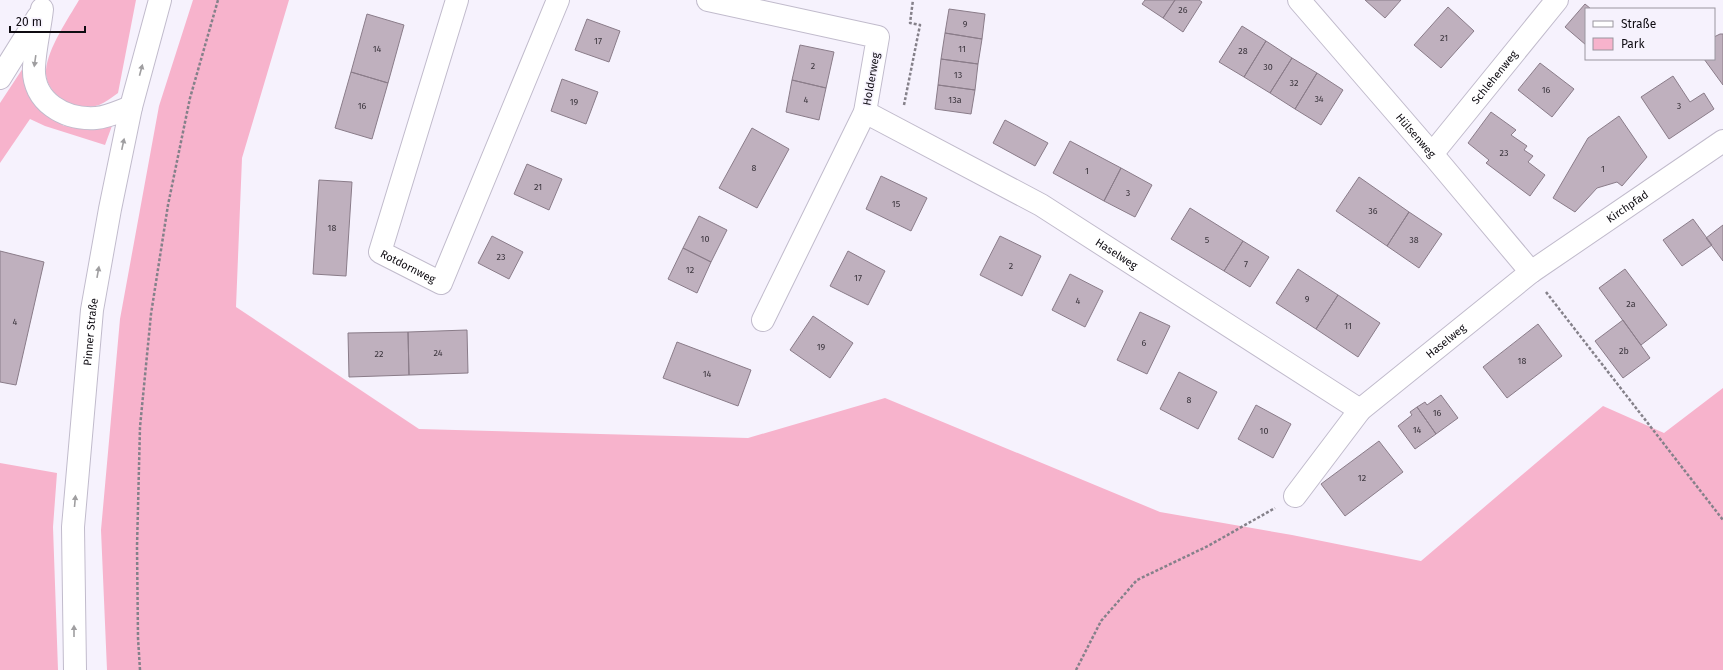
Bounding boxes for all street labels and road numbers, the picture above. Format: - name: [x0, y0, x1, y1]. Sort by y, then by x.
- street label: Schlehenweg: [1469, 48, 1521, 107]
- street label: Holderweg: [860, 51, 883, 107]
- street label: Hülsenweg: [1393, 111, 1438, 161]
- street label: Kirchpfad: [1604, 188, 1651, 226]
- street label: Haselweg: [1093, 236, 1140, 272]
- street label: Rotdornweg: [378, 247, 438, 286]
- street label: Pinner Straße: [81, 297, 101, 366]
- street label: Haselweg: [1424, 321, 1469, 361]

